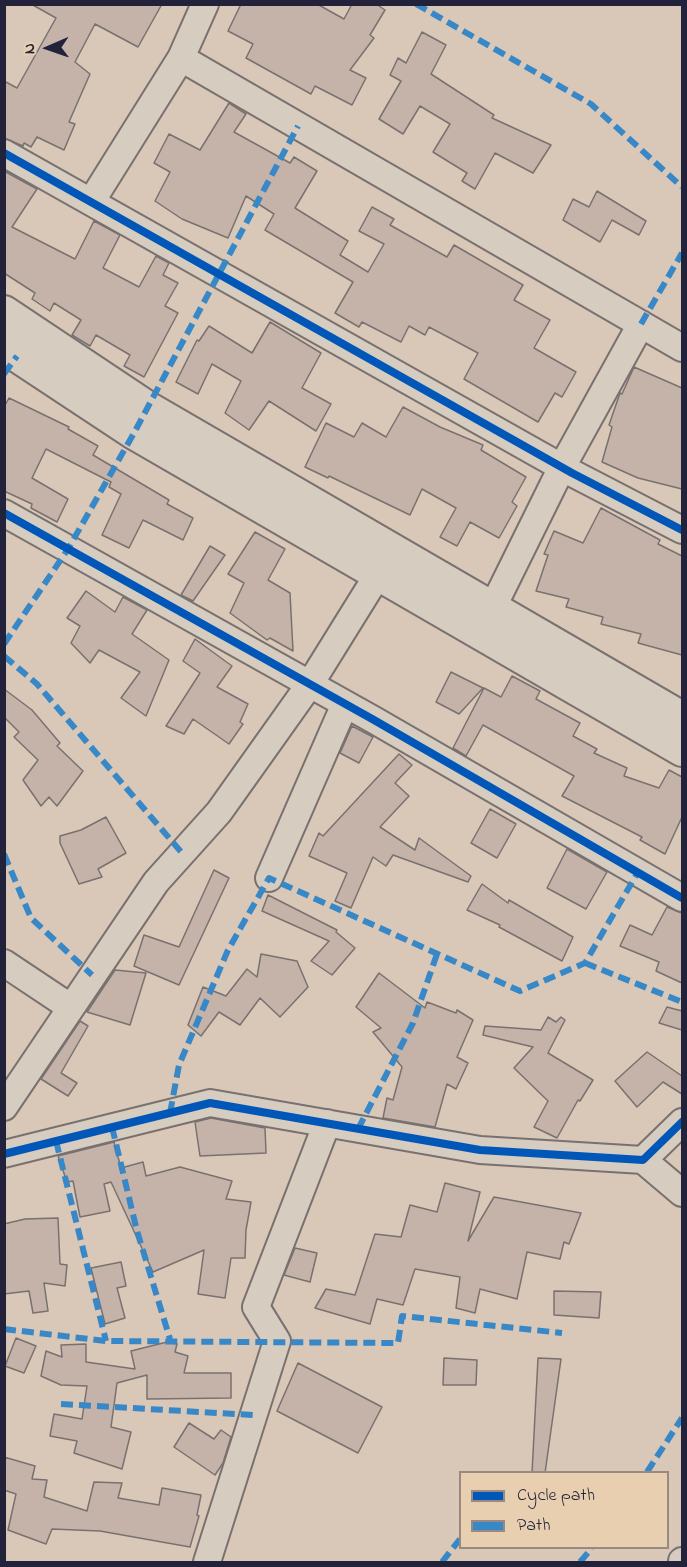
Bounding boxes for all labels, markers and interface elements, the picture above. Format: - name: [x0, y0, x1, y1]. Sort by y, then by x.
- north arrow: [18, 18, 78, 78]
- text: N: [18, 43, 42, 54]
- legend: [459, 1471, 669, 1549]
- text: Cycle path: [517, 1483, 595, 1509]
- text: Path: [517, 1513, 551, 1539]

